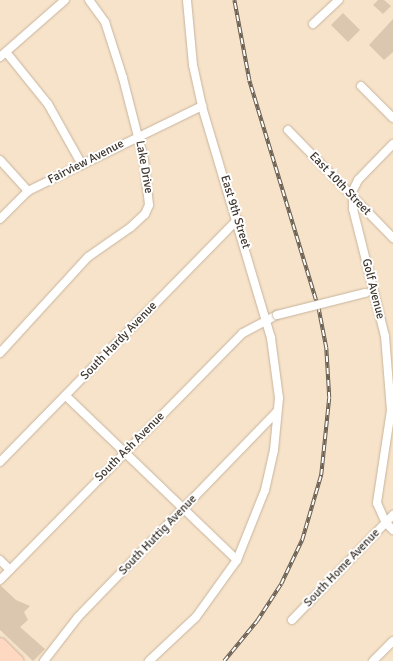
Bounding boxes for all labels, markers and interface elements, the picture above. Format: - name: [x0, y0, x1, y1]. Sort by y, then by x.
- street label: Fairview Avenue: [46, 137, 126, 187]
- street label: Lake Drive: [132, 139, 156, 195]
- street label: East 10th Street: [306, 149, 374, 219]
- street label: East 9th Street: [217, 174, 253, 250]
- street label: Golf Avenue: [359, 257, 387, 321]
- street label: South Hardy Avenue: [78, 299, 160, 383]
- street label: South Ash Avenue: [92, 409, 168, 485]
- street label: South Huttig Avenue: [116, 492, 200, 578]
- street label: South Home Avenue: [301, 526, 383, 610]

